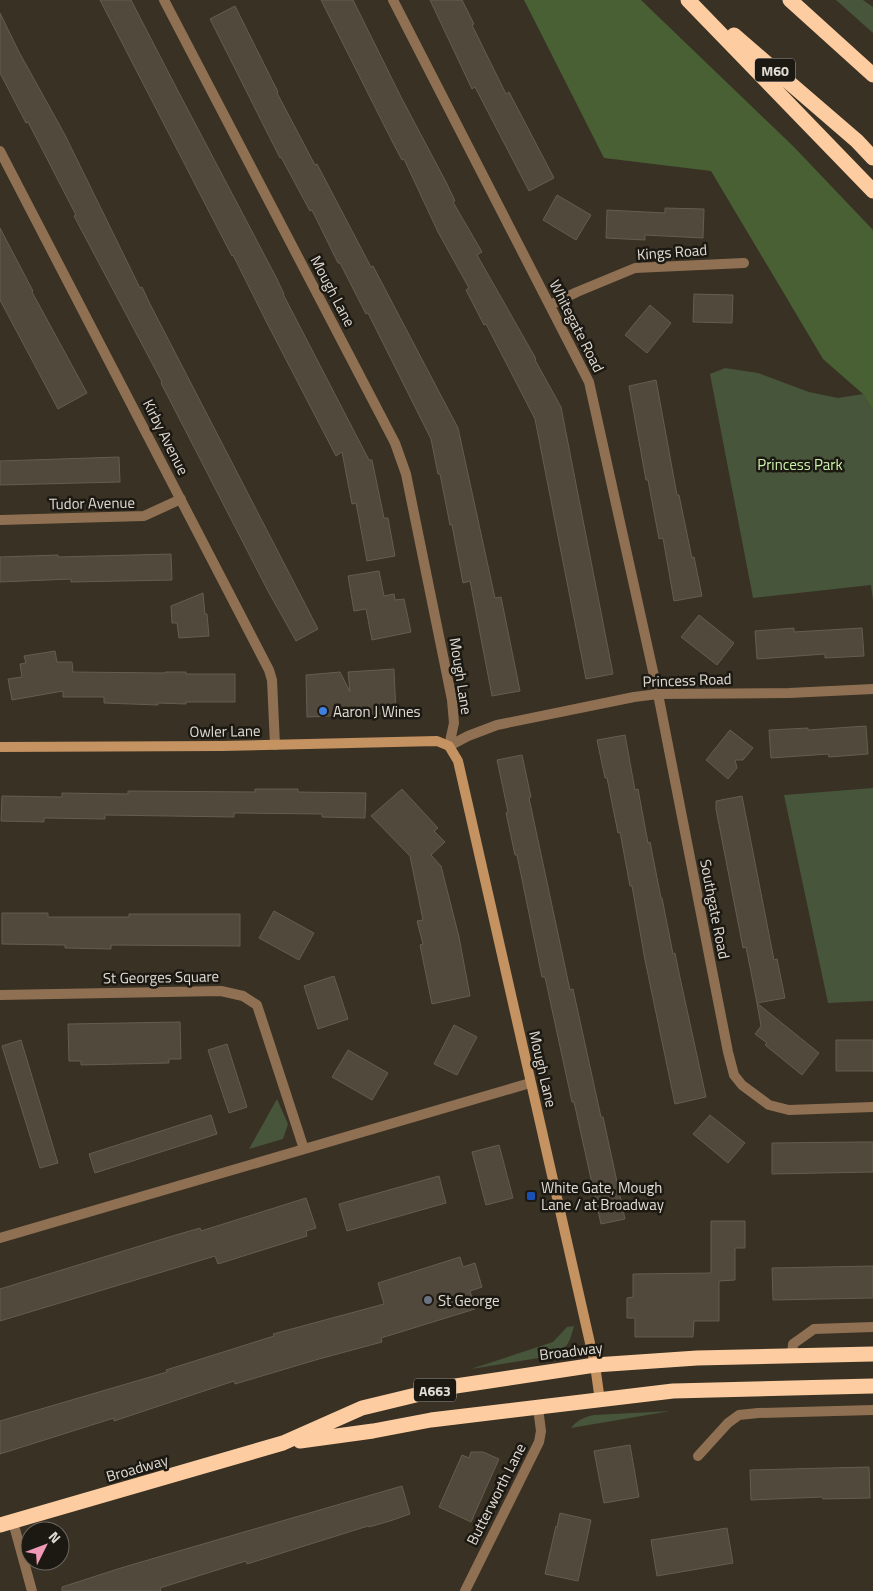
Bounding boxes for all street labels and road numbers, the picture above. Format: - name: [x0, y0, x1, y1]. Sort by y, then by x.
- road number: M60: [755, 58, 795, 82]
- street label: Kings Road: [636, 238, 708, 266]
- street label: Mough Lane: [305, 251, 361, 331]
- street label: Whitegate Road: [544, 276, 610, 376]
- street label: Kirby Avenue: [137, 395, 195, 479]
- street label: Tudor Avenue: [49, 491, 135, 515]
- street label: Mough Lane: [444, 636, 478, 716]
- street label: Princess Road: [642, 667, 732, 693]
- street label: Owler Lane: [189, 719, 261, 743]
- street label: Southgate Road: [694, 857, 736, 961]
- street label: St Georges Square: [103, 964, 219, 990]
- street label: Mough Lane: [523, 1029, 563, 1109]
- street label: Broadway: [538, 1336, 604, 1366]
- road number: A663: [414, 1378, 456, 1402]
- street label: Butterworth Lane: [460, 1439, 532, 1549]
- street label: Broadway: [103, 1448, 171, 1488]

